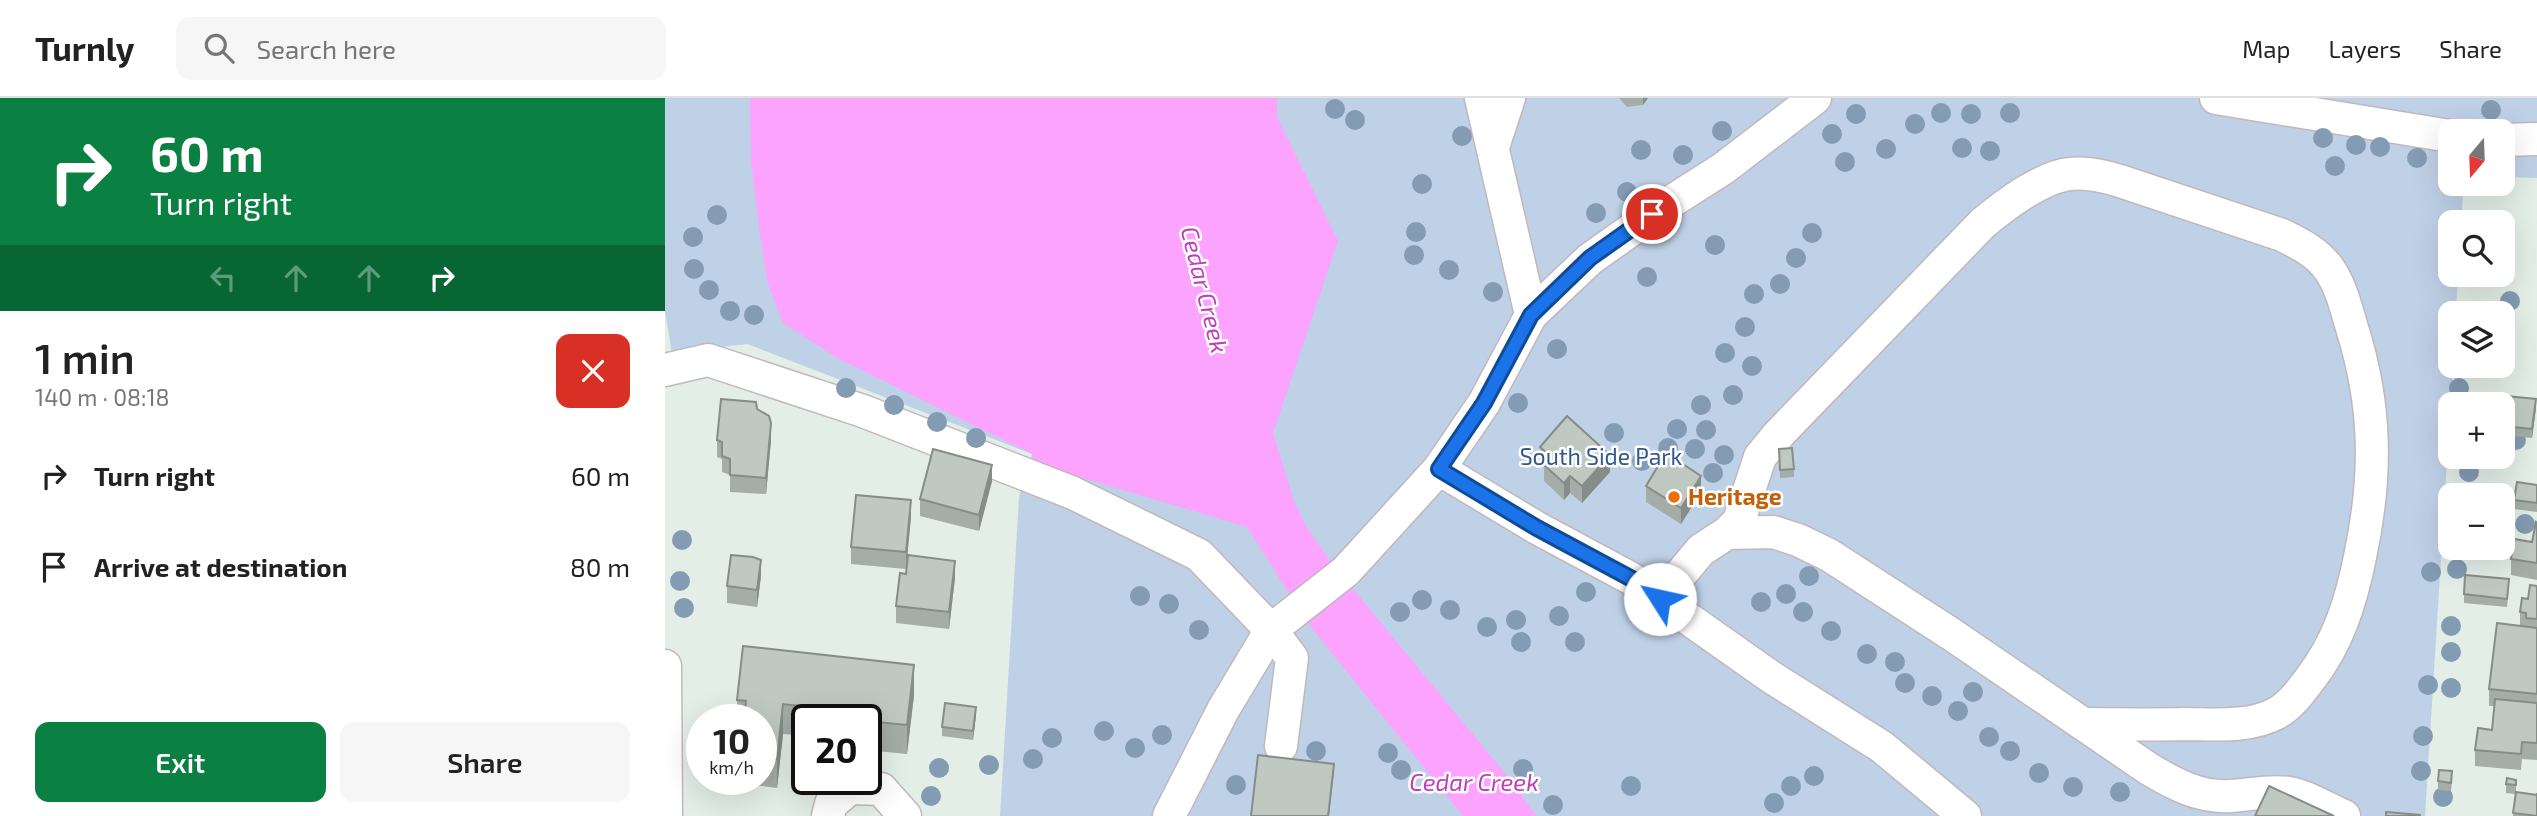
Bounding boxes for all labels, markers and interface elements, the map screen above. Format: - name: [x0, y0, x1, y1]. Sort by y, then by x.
- search box: [176, 17, 666, 80]
- text: Turnly: [35, 28, 134, 68]
- icon: search: [200, 29, 238, 67]
- text: Search here: [256, 33, 396, 64]
- text: Map: [2242, 34, 2290, 63]
- text: Layers: [2328, 34, 2401, 63]
- text: Share: [2439, 34, 2502, 63]
- north arrow: [2438, 119, 2515, 196]
- map controls: [2438, 119, 2515, 560]
- text: 60 m: [150, 123, 264, 182]
- icon: right: [35, 126, 126, 217]
- text: Turn right: [150, 183, 292, 221]
- pin: [1622, 184, 1682, 244]
- icon: arrive: [1633, 195, 1671, 233]
- button: search: [2438, 210, 2515, 287]
- water label: Cedar Creek: [1176, 223, 1235, 356]
- icon: left: [204, 259, 242, 297]
- icon: ahead: [277, 259, 315, 297]
- icon: ahead: [350, 259, 388, 297]
- icon: right: [423, 259, 461, 297]
- button: layers: [2438, 301, 2515, 378]
- text: 1 min: [35, 332, 135, 382]
- button: close: [556, 334, 630, 408]
- text: 140 m · 08:18: [35, 383, 170, 411]
- button: +: [2438, 392, 2515, 469]
- park label: South Side Park: [1520, 442, 1683, 470]
- icon: right: [35, 457, 73, 495]
- text: Turn right: [94, 460, 215, 491]
- text: 60 m: [571, 460, 630, 491]
- place label: Heritage: [1688, 482, 1782, 510]
- button: −: [2438, 483, 2515, 560]
- marker: Heritage: [1666, 489, 1682, 505]
- icon: arrive: [35, 548, 73, 586]
- text: Arrive at destination: [94, 551, 347, 582]
- text: 80 m: [570, 551, 630, 582]
- position arrow: [1623, 562, 1697, 636]
- speed limit sign: 20: [791, 704, 882, 795]
- text: 10: [713, 719, 750, 761]
- button: Exit: [35, 722, 326, 802]
- button: Share: [340, 722, 630, 802]
- text: km/h: [709, 756, 754, 778]
- water label: Cedar Creek: [1409, 767, 1539, 796]

